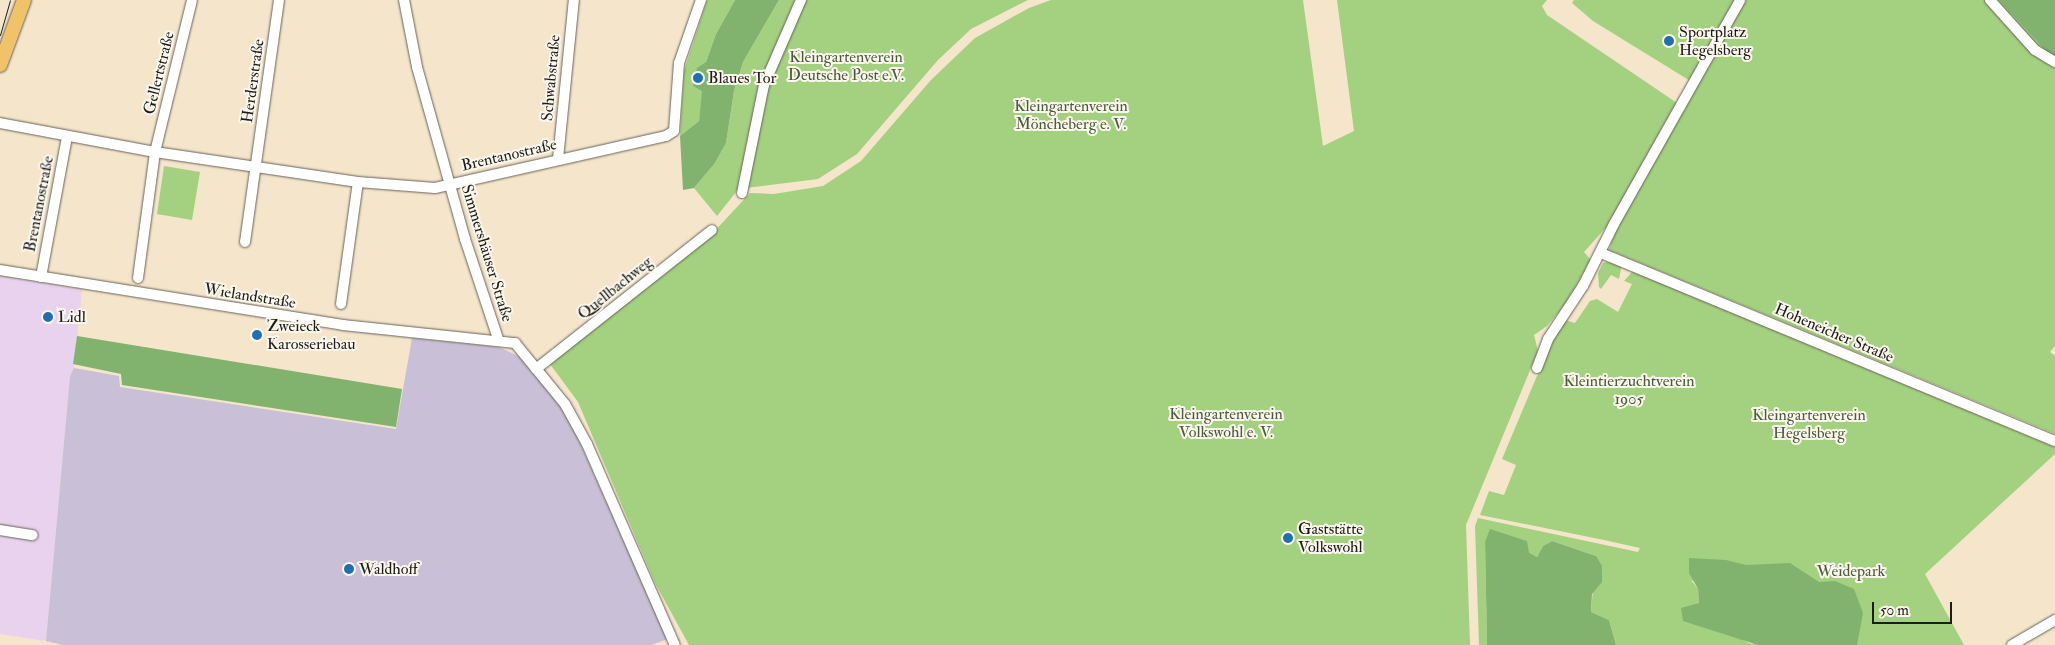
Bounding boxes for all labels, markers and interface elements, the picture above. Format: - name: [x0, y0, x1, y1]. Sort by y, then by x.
- place label: Sportplatz Hegelsberg: [1679, 22, 1751, 60]
- street label: Gellertstraße: [139, 30, 179, 116]
- street label: Schwabstraße: [538, 34, 564, 122]
- marker: Sportplatz Hegelsberg: [1663, 35, 1675, 47]
- street label: Herderstraße: [238, 38, 268, 124]
- park label: Kleingartenverein Deutsche Post e.V.: [788, 47, 904, 85]
- place label: Blaues Tor: [708, 68, 776, 88]
- marker: Blaues Tor: [692, 72, 704, 84]
- park label: Kleingartenverein Möncheberg e. V.: [1014, 96, 1128, 134]
- street label: Brentanostraße: [459, 135, 559, 175]
- street label: Brentanostraße: [20, 154, 58, 254]
- street label: Simmershäuser Straße: [457, 182, 517, 324]
- street label: Quellbachweg: [574, 252, 656, 324]
- street label: Wielandstraße: [203, 279, 297, 313]
- street label: Hoheneicher Straße: [1772, 299, 1896, 367]
- place label: Lidl: [58, 307, 86, 327]
- marker: Lidl: [42, 311, 54, 323]
- place label: Zweieck Karosseriebau: [267, 316, 356, 354]
- marker: Zweieck Karosseriebau: [251, 329, 263, 341]
- park label: Kleintierzuchtverein 1905: [1564, 371, 1694, 409]
- park label: Kleingartenverein Volkswohl e. V.: [1169, 404, 1283, 442]
- park label: Kleingartenverein Hegelsberg: [1752, 405, 1866, 443]
- place label: Gaststätte Volkswohl: [1298, 519, 1363, 557]
- marker: Gaststätte Volkswohl: [1282, 532, 1294, 544]
- place label: Waldhoff: [359, 559, 418, 579]
- park label: Weidepark: [1817, 561, 1885, 581]
- marker: Waldhoff: [343, 563, 355, 575]
- scale bar: [1875, 592, 1955, 624]
- text: 50 m: [1880, 601, 1909, 620]

